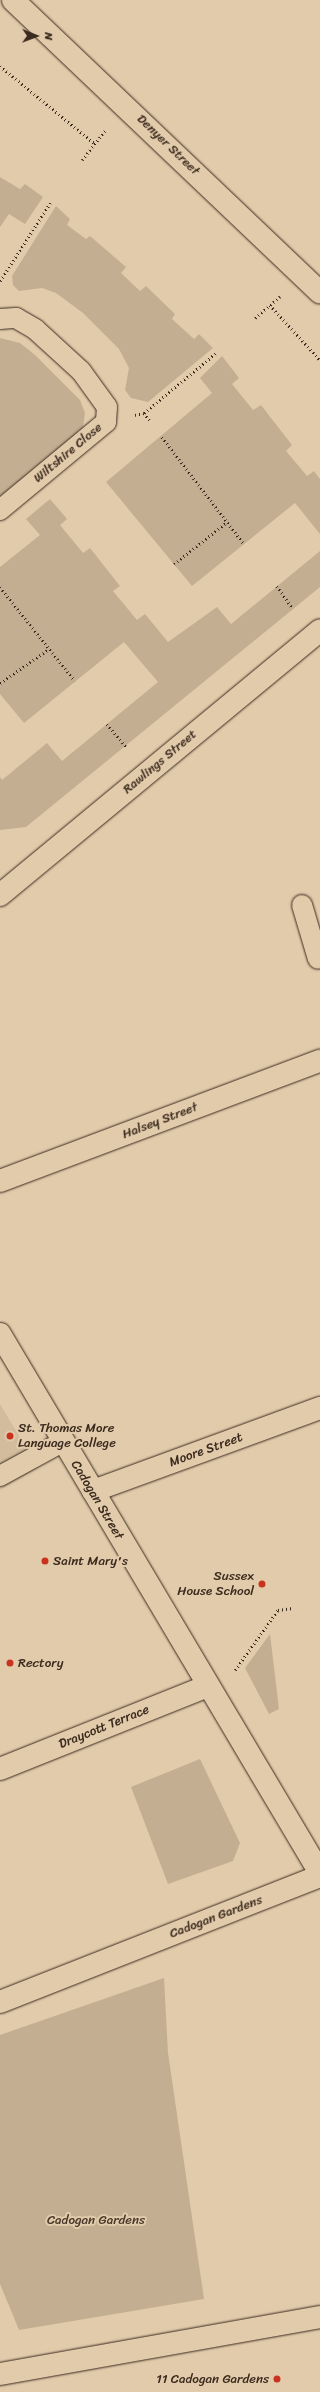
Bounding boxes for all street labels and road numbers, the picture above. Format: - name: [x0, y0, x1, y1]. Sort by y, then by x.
- street label: Denyer Street: [133, 111, 203, 179]
- street label: Wiltshire Close: [31, 420, 105, 486]
- street label: Rawlings Street: [120, 727, 200, 797]
- street label: Halsey Street: [120, 1099, 200, 1143]
- street label: Moore Street: [167, 1430, 245, 1470]
- street label: Cadogan Street: [67, 1458, 127, 1542]
- street label: Draycott Terrace: [56, 1702, 152, 1752]
- street label: Cadogan Gardens: [167, 1892, 265, 1942]

